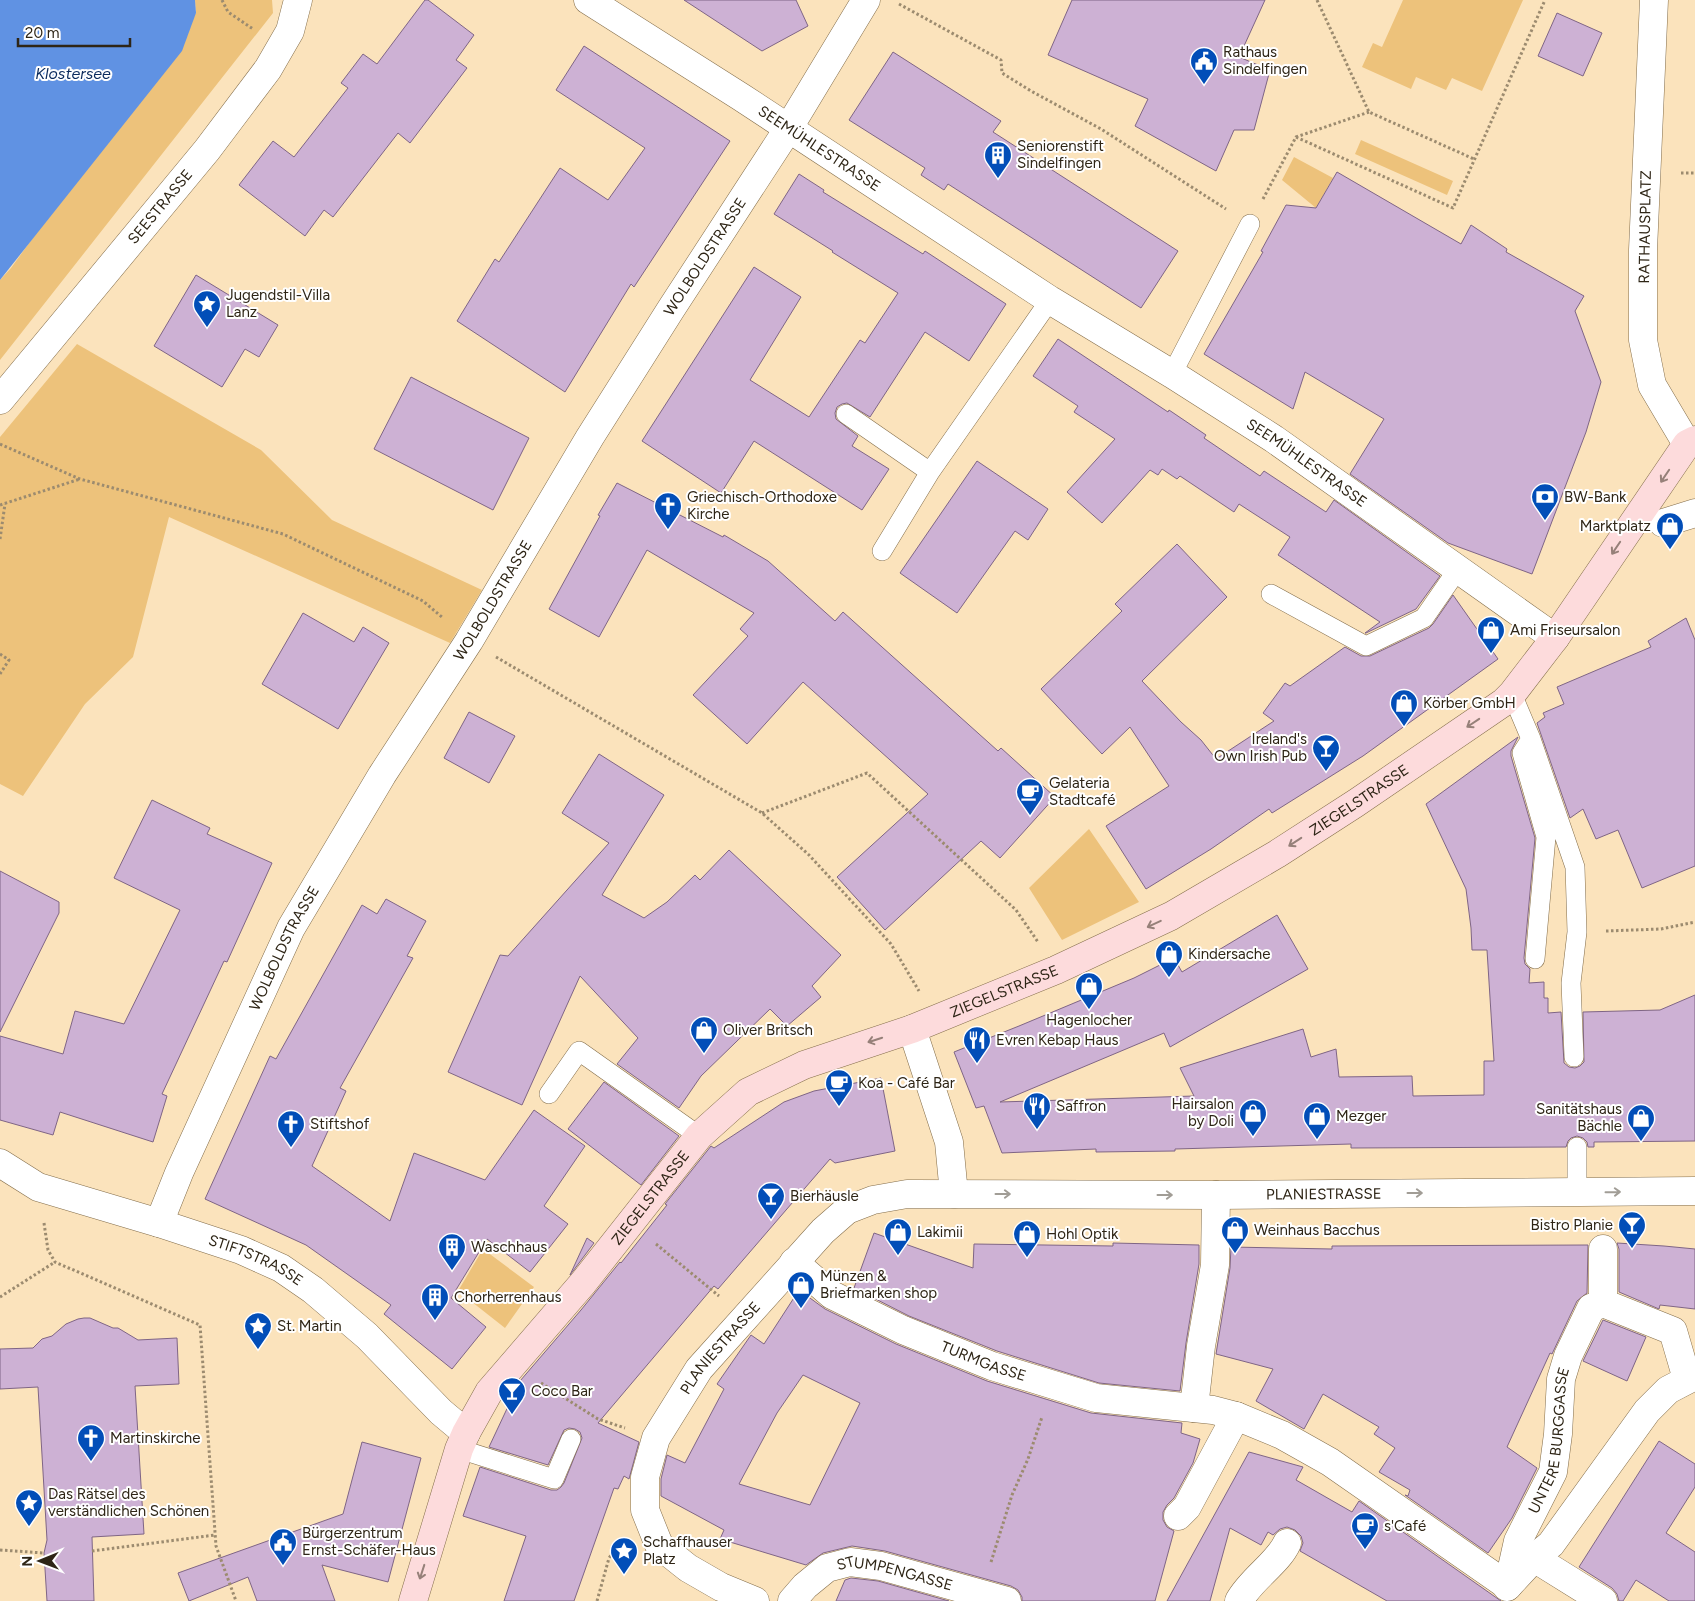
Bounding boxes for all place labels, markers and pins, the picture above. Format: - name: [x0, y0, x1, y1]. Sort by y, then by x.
- place label: Rathaus Sindelfingen: [1223, 43, 1307, 78]
- public building icon: Rathaus Sindelfingen: [1189, 46, 1219, 85]
- place label: Seniorenstift Sindelfingen: [1017, 137, 1104, 172]
- building icon: Seniorenstift Sindelfingen: [983, 140, 1013, 179]
- place label: Jugendstil-Villa Lanz: [226, 286, 330, 321]
- place icon: Jugendstil-Villa Lanz: [192, 289, 222, 328]
- bank icon: BW-Bank: [1530, 482, 1560, 521]
- place label: Griechisch-Orthodoxe Kirche: [687, 488, 837, 523]
- place label: BW-Bank: [1564, 488, 1627, 506]
- church icon: Griechisch-Orthodoxe Kirche: [653, 491, 683, 530]
- shop icon: Marktplatz: [1655, 511, 1685, 550]
- place label: Marktplatz: [1580, 517, 1651, 535]
- shop icon: Ami Friseursalon: [1476, 615, 1506, 654]
- place label: Ami Friseursalon: [1510, 621, 1620, 639]
- shop icon: Körber GmbH: [1389, 688, 1419, 727]
- place label: Körber GmbH: [1423, 694, 1516, 712]
- place label: Ireland's Own Irish Pub: [1214, 730, 1307, 765]
- bar icon: Ireland's Own Irish Pub: [1311, 733, 1341, 772]
- place label: Gelateria Stadtcafé: [1049, 774, 1115, 809]
- cafe icon: Gelateria Stadtcafé: [1015, 777, 1045, 816]
- shop icon: Kindersache: [1154, 939, 1184, 978]
- place label: Kindersache: [1188, 945, 1270, 963]
- shop icon: Hagenlocher: [1074, 971, 1104, 1010]
- place label: Hagenlocher: [1046, 1011, 1132, 1029]
- shop icon: Oliver Britsch: [689, 1015, 719, 1054]
- place label: Oliver Britsch: [723, 1021, 813, 1039]
- restaurant icon: Evren Kebap Haus: [962, 1025, 992, 1064]
- place label: Evren Kebap Haus: [996, 1031, 1119, 1049]
- cafe icon: Koa - Café Bar: [824, 1068, 854, 1107]
- place label: Koa - Café Bar: [858, 1074, 955, 1092]
- restaurant icon: Saffron: [1022, 1091, 1052, 1130]
- place label: Hairsalon by Doli: [1172, 1095, 1234, 1130]
- place label: Saffron: [1056, 1097, 1106, 1115]
- shop icon: Hairsalon by Doli: [1238, 1098, 1268, 1137]
- place label: Sanitätshaus Bächle: [1536, 1100, 1622, 1135]
- shop icon: Mezger: [1302, 1101, 1332, 1140]
- shop icon: Sanitätshaus Bächle: [1626, 1103, 1656, 1142]
- place label: Mezger: [1336, 1107, 1386, 1125]
- church icon: Stiftshof: [276, 1109, 306, 1148]
- place label: Stiftshof: [310, 1115, 370, 1133]
- bar icon: Bierhäusle: [756, 1181, 786, 1220]
- place label: Bierhäusle: [790, 1187, 859, 1205]
- bar icon: Bistro Planie: [1617, 1210, 1647, 1249]
- shop icon: Weinhaus Bacchus: [1220, 1215, 1250, 1254]
- place label: Bistro Planie: [1531, 1216, 1613, 1234]
- shop icon: Lakimii: [883, 1217, 913, 1256]
- shop icon: Hohl Optik: [1012, 1219, 1042, 1258]
- place label: Weinhaus Bacchus: [1254, 1221, 1380, 1239]
- place label: Lakimii: [917, 1223, 963, 1241]
- place label: Hohl Optik: [1046, 1225, 1119, 1243]
- building icon: Waschhaus: [437, 1232, 467, 1271]
- place label: Waschhaus: [471, 1238, 547, 1256]
- place label: Münzen & Briefmarken shop: [820, 1267, 937, 1302]
- shop icon: Münzen & Briefmarken shop: [786, 1270, 816, 1309]
- building icon: Chorherrenhaus: [420, 1282, 450, 1321]
- place label: Chorherrenhaus: [454, 1288, 562, 1306]
- place icon: St. Martin: [243, 1311, 273, 1350]
- place label: St. Martin: [277, 1317, 342, 1335]
- bar icon: Coco Bar: [497, 1376, 527, 1415]
- place label: Coco Bar: [531, 1382, 593, 1400]
- church icon: Martinskirche: [76, 1423, 106, 1462]
- place label: Martinskirche: [110, 1429, 200, 1447]
- place label: Das Rätsel des verständlichen Schönen: [48, 1485, 209, 1520]
- place icon: Das Rätsel des verständlichen Schönen: [14, 1488, 44, 1527]
- cafe icon: s'Café: [1350, 1511, 1380, 1550]
- place label: s'Café: [1384, 1517, 1426, 1535]
- place label: Bürgerzentrum Ernst-Schäfer-Haus: [302, 1524, 436, 1559]
- public building icon: Bürgerzentrum Ernst-Schäfer-Haus: [268, 1527, 298, 1566]
- place label: Schaffhauser Platz: [643, 1533, 732, 1568]
- place icon: Schaffhauser Platz: [609, 1536, 639, 1575]

